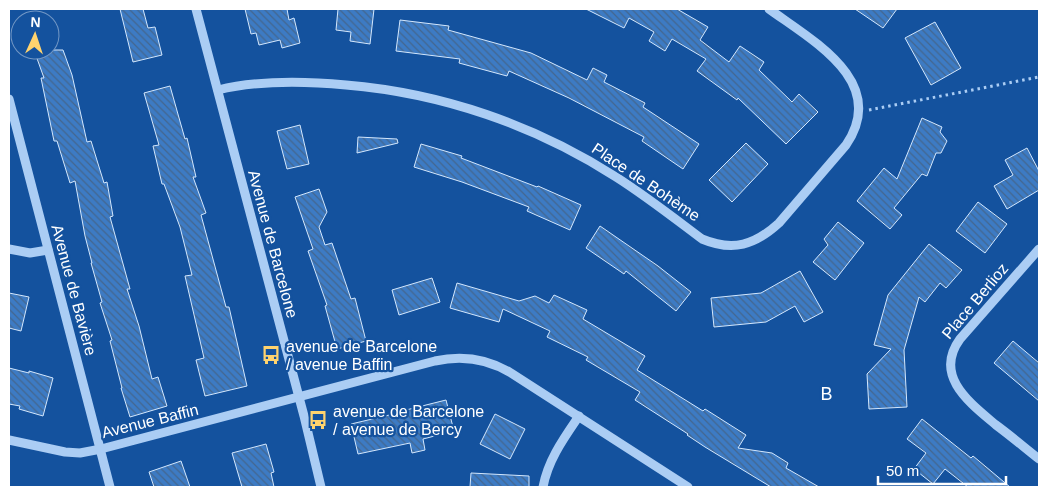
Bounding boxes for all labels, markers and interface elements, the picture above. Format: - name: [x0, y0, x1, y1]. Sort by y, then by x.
- north arrow: [10, 10, 60, 60]
- text: N: [30, 14, 41, 30]
- street label: Place de Bohème: [589, 140, 703, 224]
- street label: Avenue de Barcelone: [245, 168, 301, 320]
- street label: Avenue de Bavière: [48, 223, 100, 357]
- street label: Place Berlioz: [938, 260, 1012, 342]
- place label: avenue de Barcelone / avenue Baffin: [286, 338, 437, 373]
- bus stop icon: avenue de Barcelone / avenue Baffin: [260, 344, 282, 366]
- district label: B: [820, 384, 834, 404]
- street label: Avenue Baffin: [100, 401, 200, 441]
- place label: avenue de Barcelone / avenue de Bercy: [333, 403, 484, 438]
- bus stop icon: avenue de Barcelone / avenue de Bercy: [307, 409, 329, 431]
- scale bar: [878, 454, 1006, 486]
- text: 50 m: [886, 462, 919, 479]

